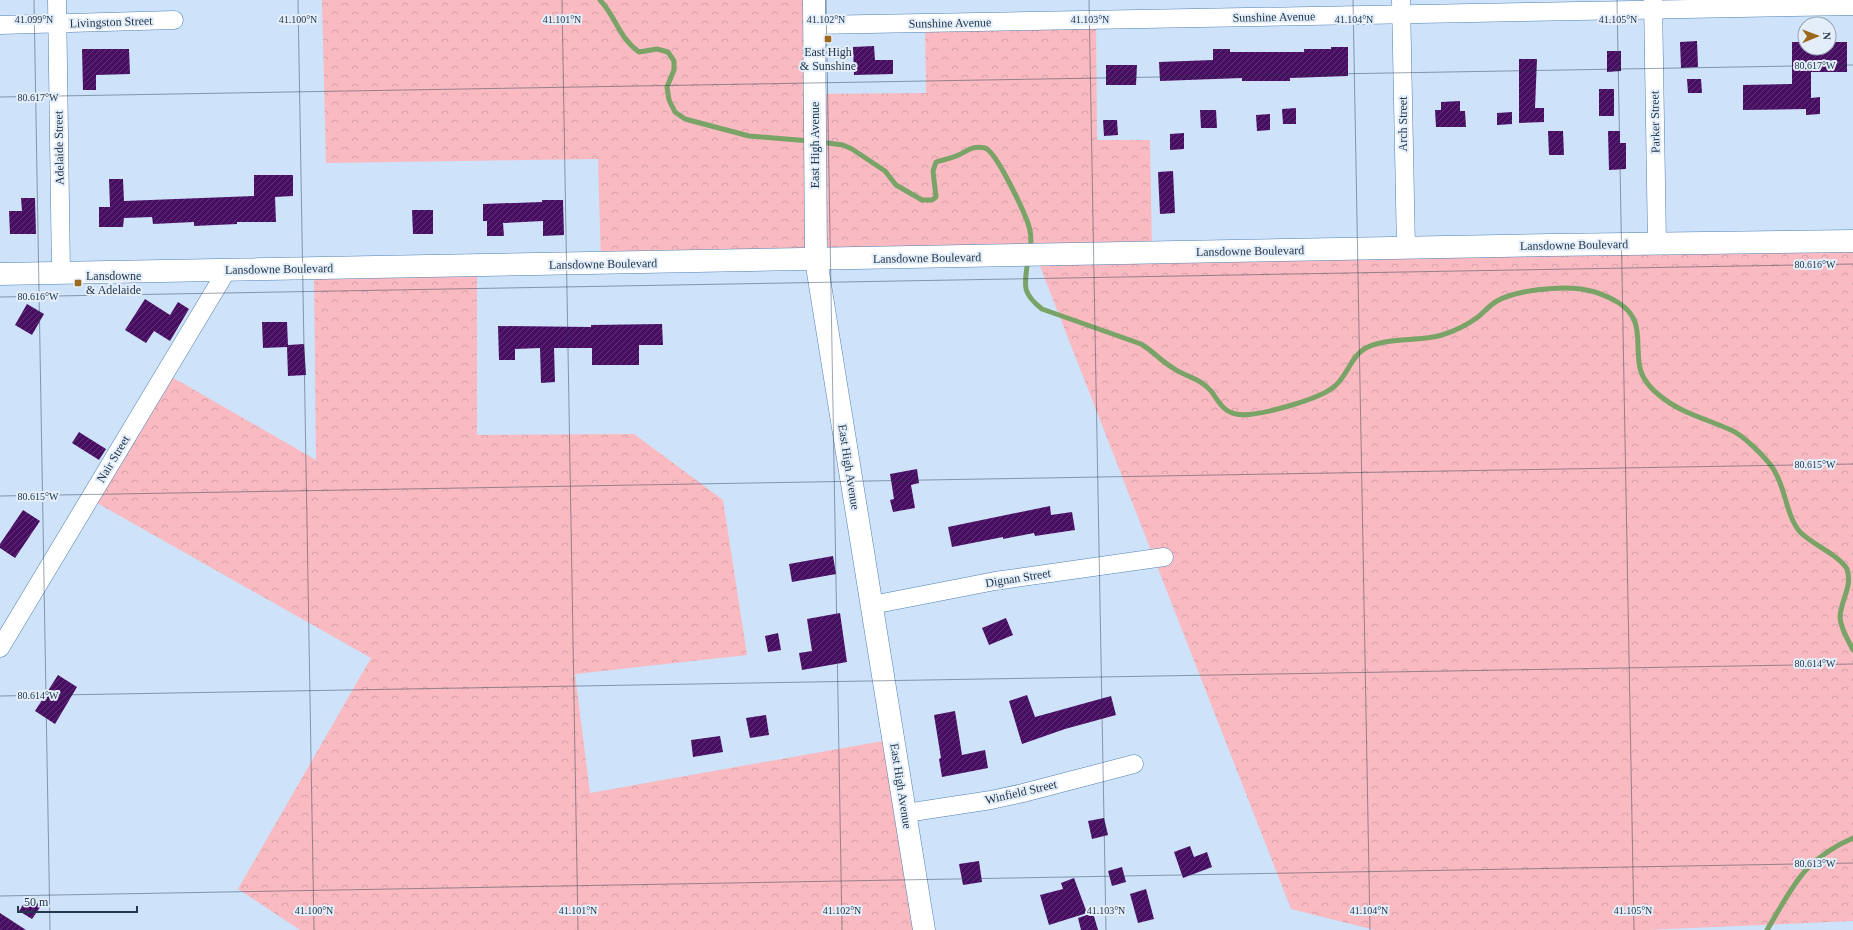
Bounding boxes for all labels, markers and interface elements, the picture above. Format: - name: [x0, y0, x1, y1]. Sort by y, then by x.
- street label: Sunshine Avenue: [1232, 9, 1316, 25]
- text: 41.099°N: [15, 14, 53, 25]
- street label: Livingston Street: [69, 14, 153, 30]
- text: 41.100°N: [279, 14, 317, 25]
- text: 41.101°N: [543, 14, 581, 25]
- text: 41.102°N: [807, 14, 845, 25]
- text: 41.103°N: [1071, 14, 1109, 25]
- text: 41.104°N: [1335, 14, 1373, 25]
- text: 41.105°N: [1599, 14, 1637, 25]
- street label: Sunshine Avenue: [908, 15, 992, 31]
- north arrow: [1797, 16, 1837, 56]
- text: N: [1821, 32, 1833, 40]
- marker: East High & Sunshine: [823, 34, 833, 44]
- place label: East High & Sunshine: [800, 45, 856, 73]
- text: 80.617°W: [1795, 60, 1836, 71]
- street label: Parker Street: [1647, 90, 1663, 153]
- text: 80.617°W: [18, 92, 59, 103]
- street label: Arch Street: [1396, 96, 1410, 151]
- street label: East High Avenue: [808, 102, 822, 188]
- street label: Adelaide Street: [51, 110, 67, 185]
- street label: Lansdowne Boulevard: [1520, 237, 1628, 253]
- street label: Lansdowne Boulevard: [1196, 243, 1304, 259]
- street label: Lansdowne Boulevard: [873, 250, 981, 266]
- street label: Lansdowne Boulevard: [549, 256, 657, 272]
- text: 80.616°W: [1795, 259, 1836, 270]
- street label: Lansdowne Boulevard: [225, 261, 333, 277]
- place label: Lansdowne & Adelaide: [86, 269, 141, 297]
- marker: Lansdowne & Adelaide: [73, 278, 83, 288]
- text: 80.616°W: [18, 291, 59, 302]
- street label: East High Avenue: [835, 423, 863, 511]
- street label: Nair Street: [94, 432, 133, 485]
- text: 80.615°W: [1795, 459, 1836, 470]
- text: 80.615°W: [18, 491, 59, 502]
- street label: Dignan Street: [984, 566, 1052, 590]
- text: 80.614°W: [1795, 658, 1836, 669]
- text: 80.614°W: [18, 690, 59, 701]
- street label: East High Avenue: [887, 742, 915, 830]
- street label: Winfield Street: [984, 777, 1059, 807]
- text: 80.613°W: [1795, 858, 1836, 869]
- scale bar: [18, 888, 137, 914]
- text: 50 m: [24, 895, 49, 909]
- text: 41.100°N: [295, 905, 333, 916]
- text: 41.101°N: [559, 905, 597, 916]
- text: 41.102°N: [823, 905, 861, 916]
- text: 41.103°N: [1087, 905, 1125, 916]
- text: 41.104°N: [1350, 905, 1388, 916]
- text: 41.105°N: [1614, 905, 1652, 916]

